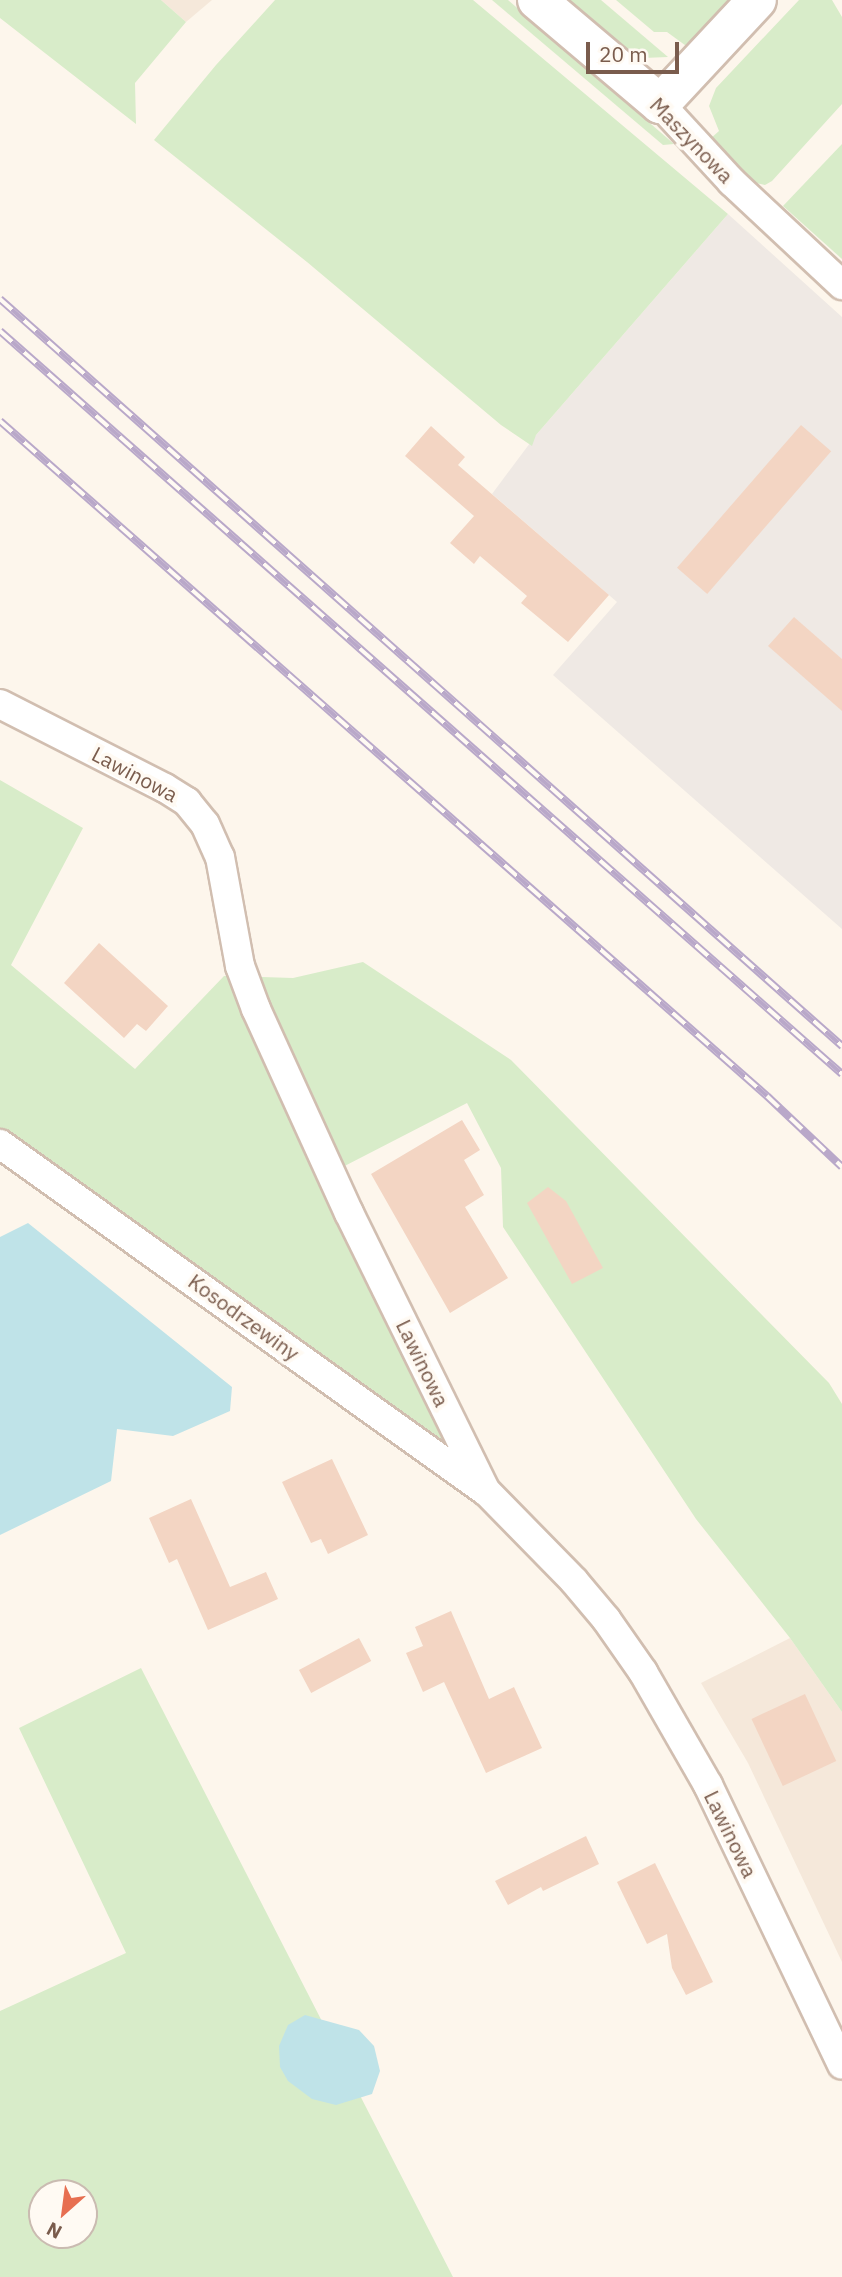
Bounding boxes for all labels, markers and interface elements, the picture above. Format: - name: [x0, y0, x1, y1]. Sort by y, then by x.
- scale bar: [590, 28, 683, 72]
- text: 20 m: [599, 40, 648, 68]
- street label: Maszynowa: [645, 92, 739, 188]
- street label: Lawinowa: [88, 741, 182, 807]
- street label: Kosodrzewiny: [184, 1268, 304, 1366]
- street label: Lawinowa: [391, 1315, 455, 1411]
- street label: Lawinowa: [699, 1786, 763, 1882]
- north arrow: [28, 2179, 98, 2249]
- text: N: [42, 2217, 66, 2245]

